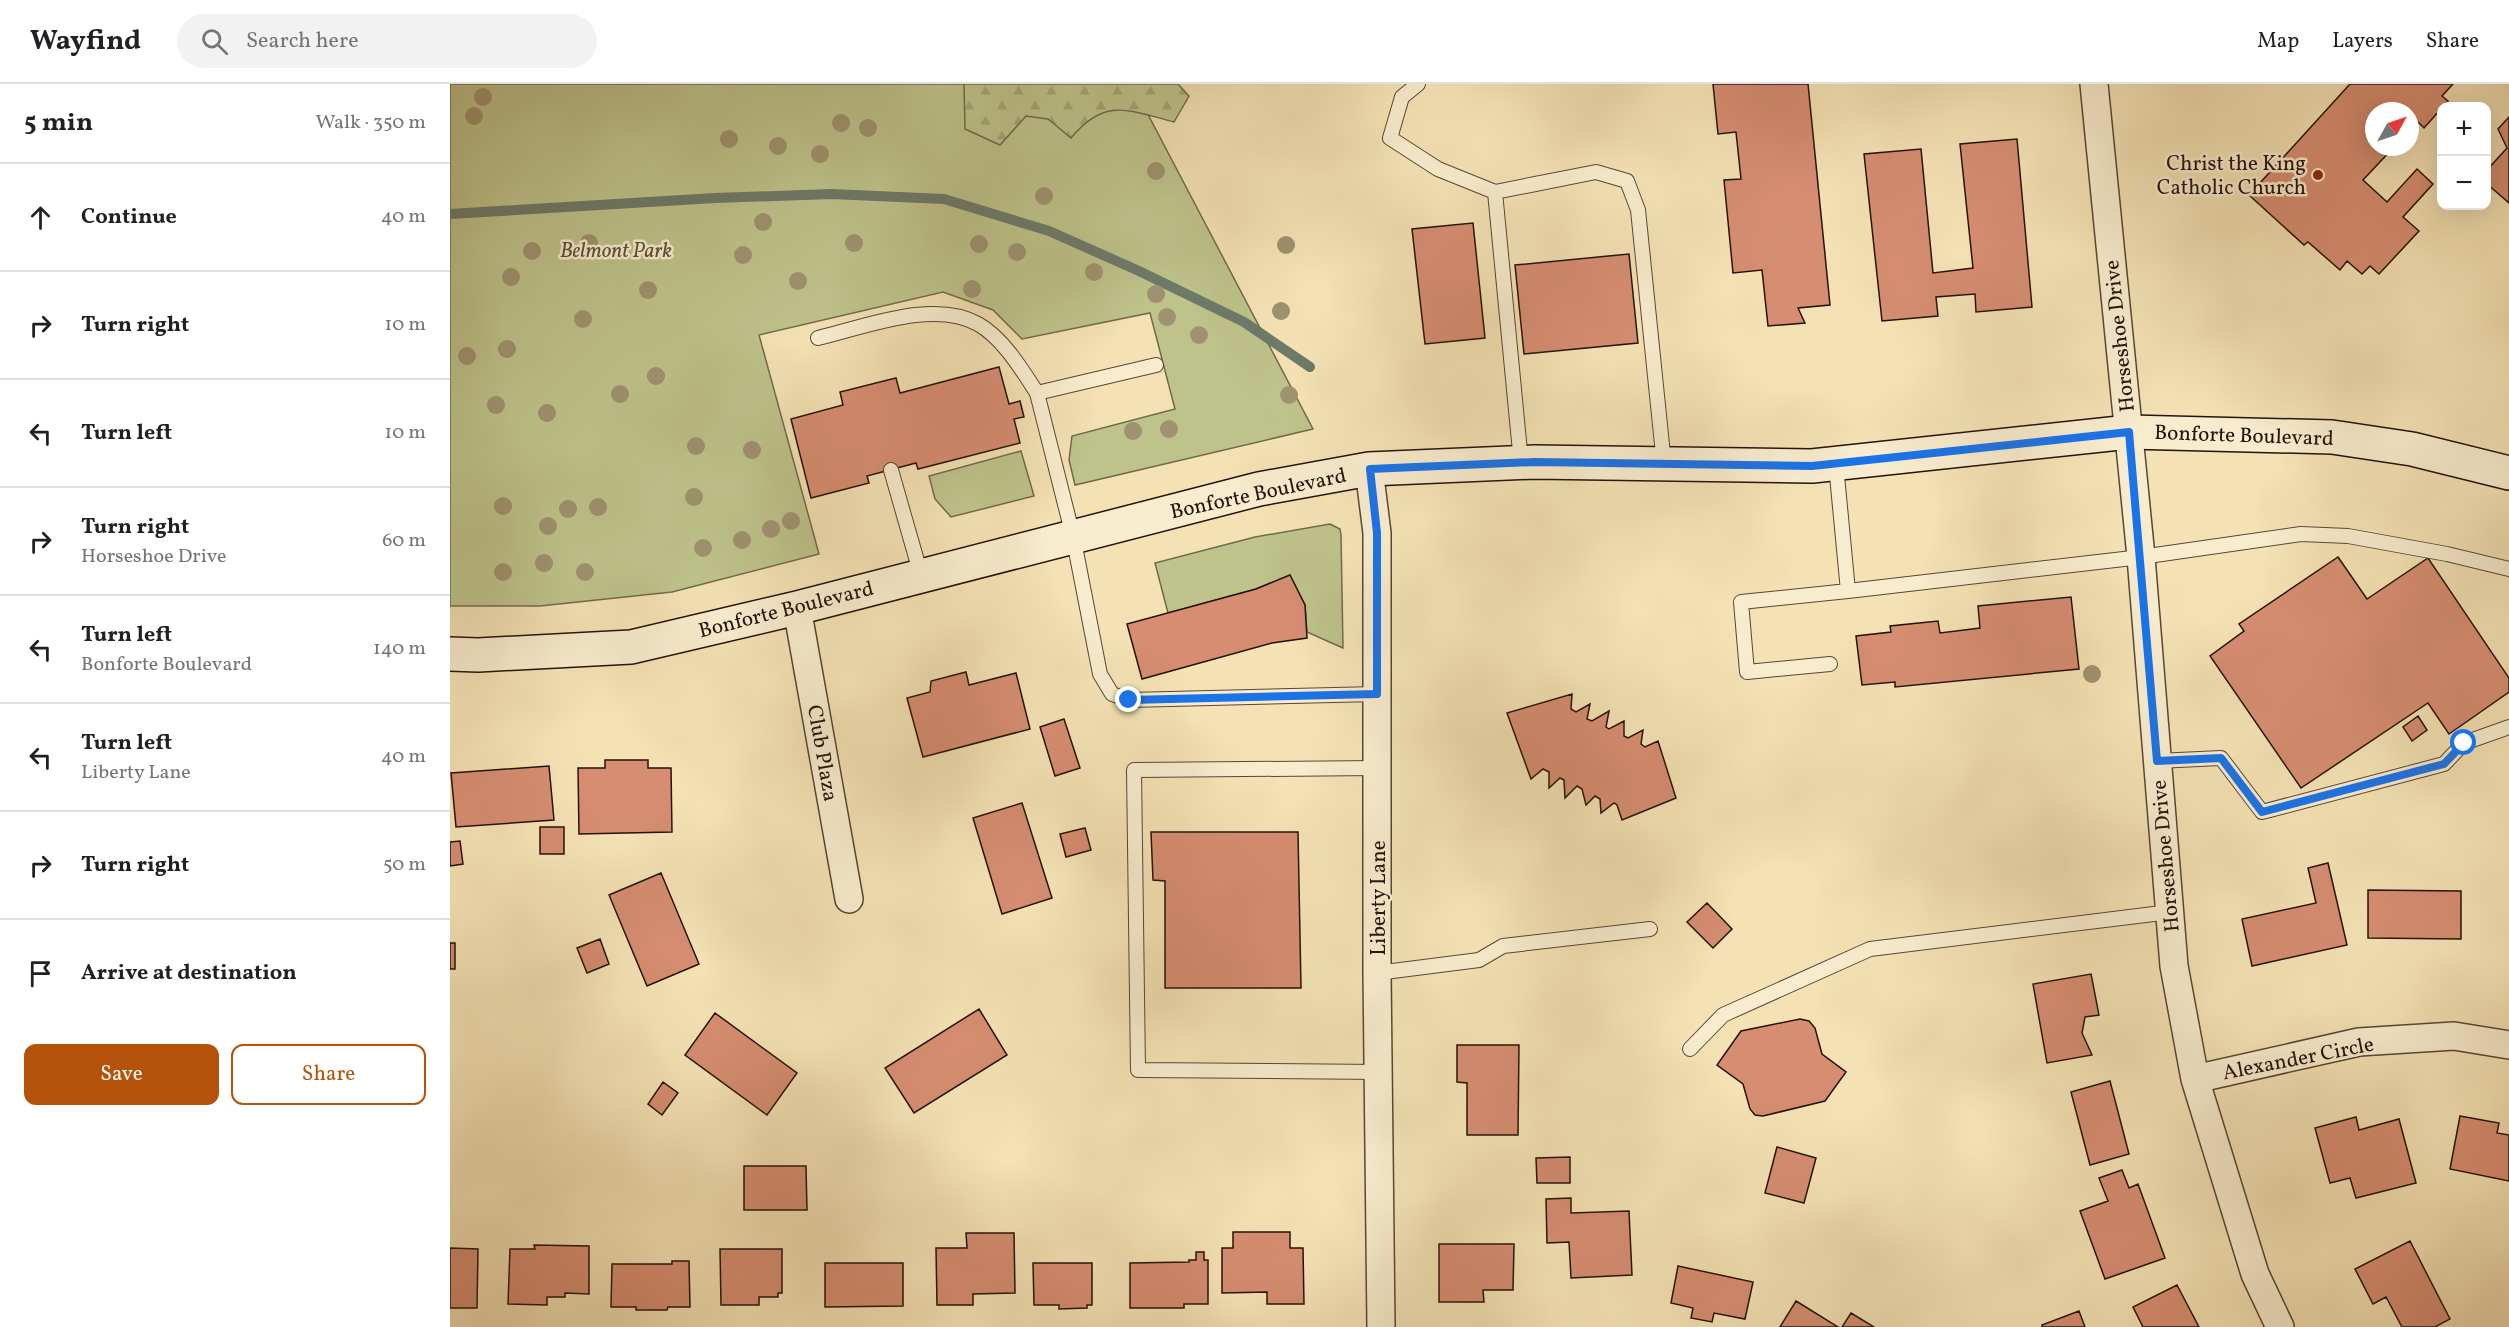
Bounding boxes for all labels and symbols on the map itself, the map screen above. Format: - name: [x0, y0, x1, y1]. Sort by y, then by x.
- north arrow: [2365, 102, 2419, 156]
- place label: Christ the King Catholic Church: [2157, 150, 2306, 203]
- marker: Christ the King Catholic Church: [2311, 168, 2325, 182]
- park label: Belmont Park: [560, 237, 672, 266]
- street label: Horseshoe Drive: [2098, 258, 2143, 413]
- street label: Bonforte Boulevard: [2154, 419, 2334, 454]
- street label: Bonforte Boulevard: [1167, 462, 1349, 527]
- street label: Bonforte Boulevard: [696, 575, 877, 646]
- route end: [1115, 686, 1141, 712]
- street label: Club Plaza: [799, 703, 844, 804]
- route start: [2450, 729, 2476, 755]
- street label: Horseshoe Drive: [2145, 778, 2188, 933]
- street label: Liberty Lane: [1365, 840, 1394, 956]
- street label: Alexander Circle: [2220, 1031, 2377, 1088]

